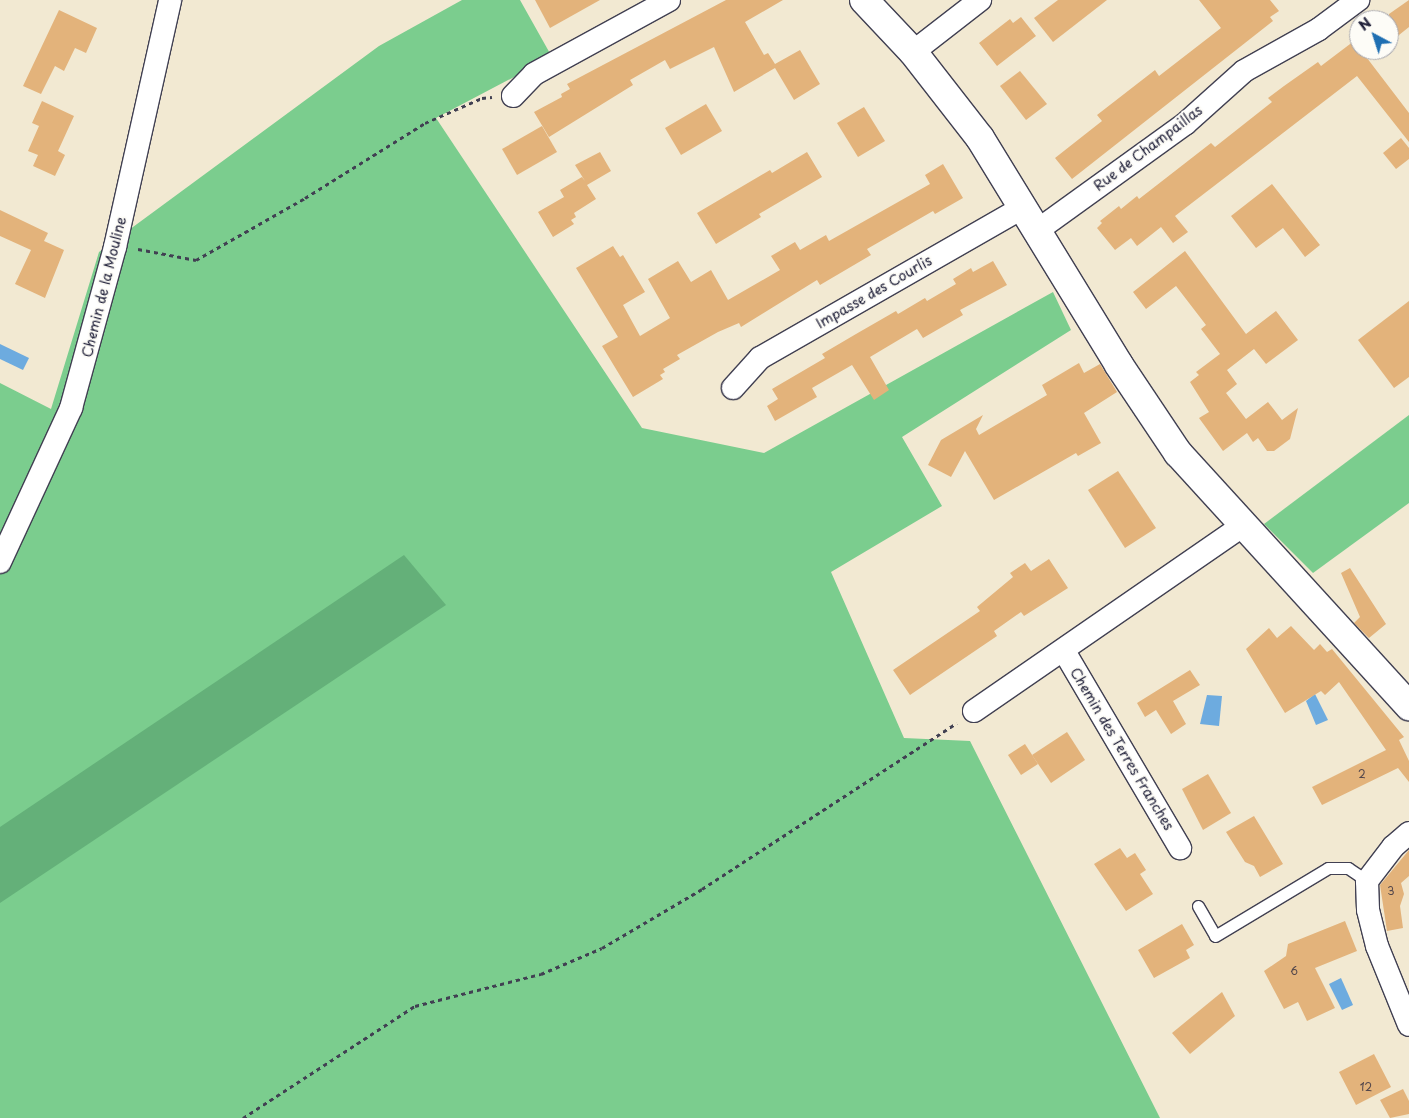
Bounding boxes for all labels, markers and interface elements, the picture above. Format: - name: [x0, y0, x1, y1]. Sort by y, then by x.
- north arrow: [1349, 10, 1399, 60]
- text: N: [1354, 12, 1376, 36]
- street label: Rue de Champaillas: [1089, 101, 1207, 195]
- street label: Chemin de la Mouline: [78, 214, 130, 360]
- street label: Impasse des Courlis: [812, 252, 936, 332]
- street label: Chemin des Terres Franches: [1066, 664, 1178, 834]
- house number: 2: [1358, 767, 1366, 781]
- house number: 3: [1387, 884, 1395, 898]
- house number: 6: [1290, 964, 1298, 978]
- house number: 12: [1360, 1080, 1372, 1094]

